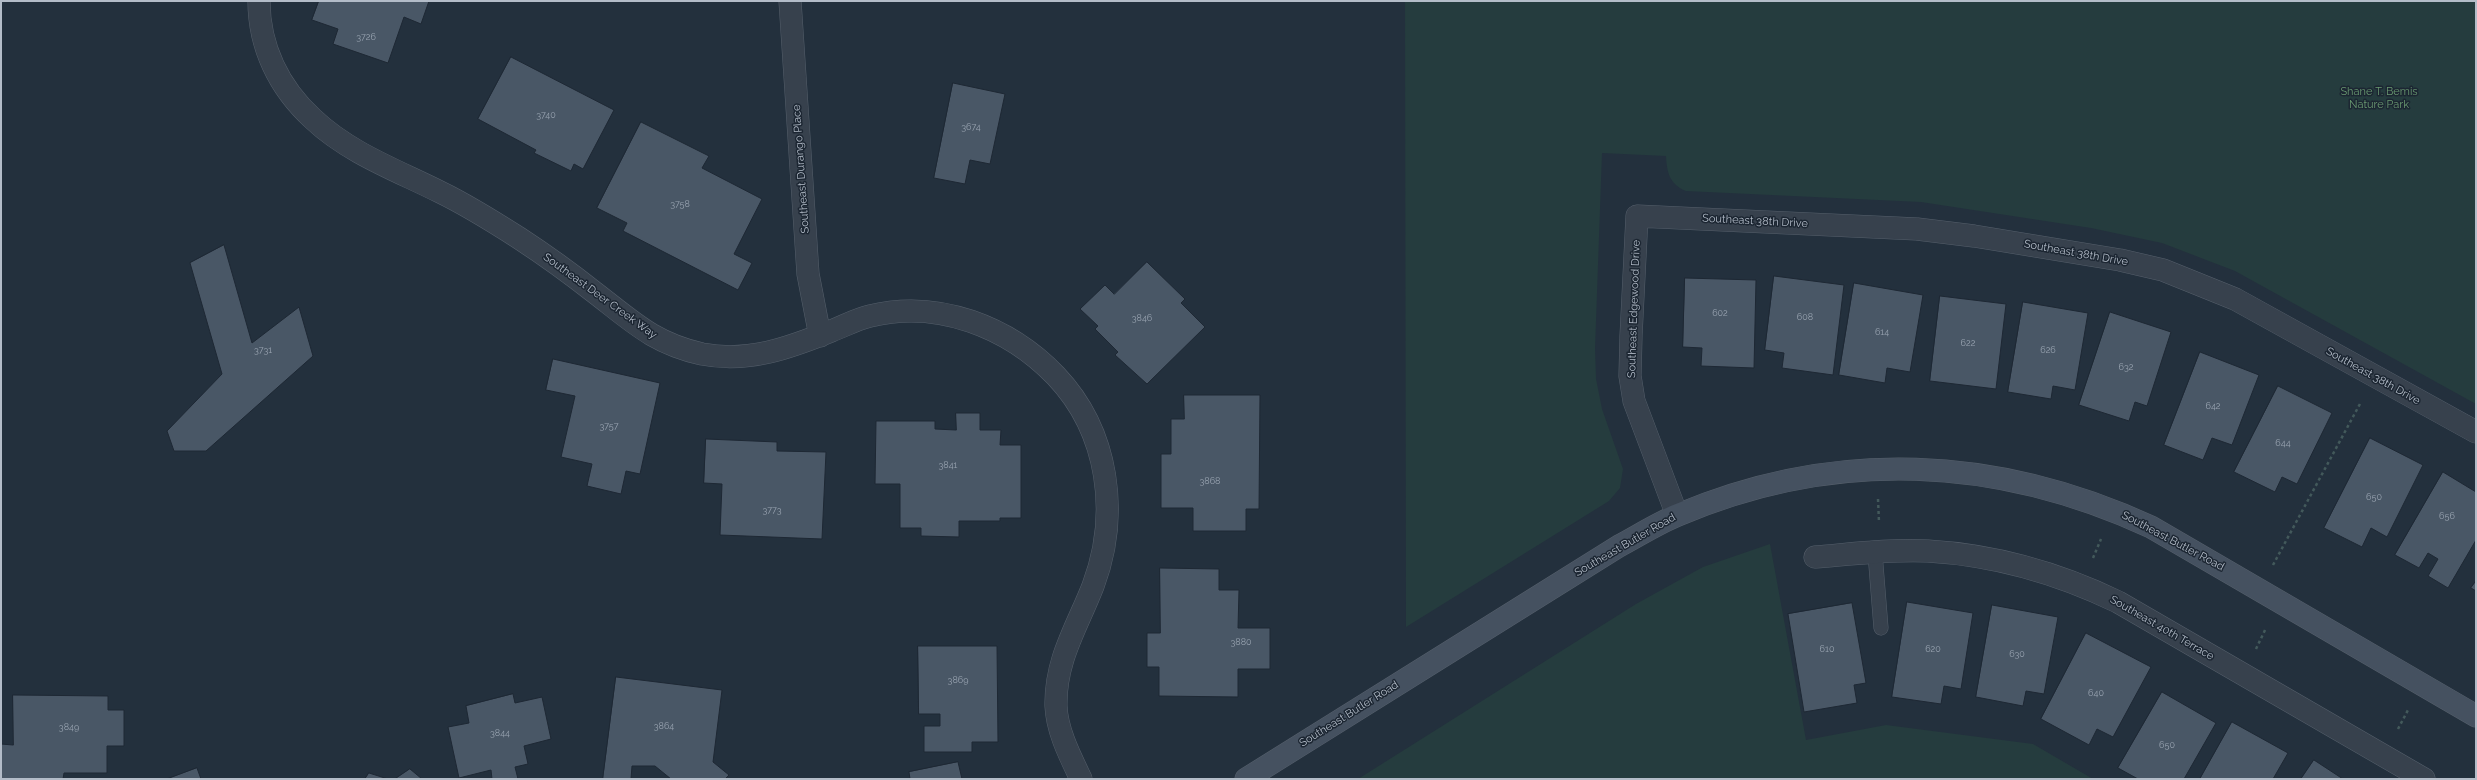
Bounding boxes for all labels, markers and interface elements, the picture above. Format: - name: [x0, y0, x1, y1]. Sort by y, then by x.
- house number: 3726: [356, 32, 376, 42]
- park label: Shane T. Bemis Nature Park: [2340, 85, 2418, 111]
- street label: Southeast Durango Place: [790, 104, 812, 234]
- house number: 3740: [536, 110, 556, 120]
- house number: 3674: [961, 122, 981, 132]
- house number: 3758: [670, 199, 690, 209]
- street label: Southeast 38th Drive: [1702, 212, 1808, 230]
- street label: Southeast 38th Drive: [2023, 237, 2129, 269]
- street label: Southeast Edgewood Drive: [1625, 240, 1643, 378]
- street label: Southeast Deer Creek Way: [541, 250, 659, 342]
- house number: 602: [1712, 308, 1728, 318]
- house number: 608: [1797, 312, 1813, 322]
- house number: 3846: [1132, 313, 1152, 323]
- house number: 614: [1875, 327, 1889, 337]
- house number: 622: [1961, 338, 1975, 348]
- house number: 3731: [254, 345, 272, 355]
- house number: 626: [2040, 345, 2056, 355]
- street label: Southeast 38th Drive: [2324, 345, 2422, 407]
- house number: 632: [2119, 362, 2133, 372]
- house number: 642: [2205, 401, 2221, 411]
- house number: 3757: [599, 421, 619, 431]
- house number: 644: [2275, 438, 2291, 448]
- house number: 3841: [939, 460, 957, 470]
- house number: 3868: [1200, 476, 1220, 486]
- house number: 650: [2366, 492, 2382, 502]
- house number: 3773: [762, 505, 782, 515]
- street label: Southeast Butler Road: [2120, 508, 2226, 574]
- street label: Southeast Butler Road: [1572, 511, 1678, 579]
- house number: 656: [2439, 511, 2455, 521]
- street label: Southeast 40th Terrace: [2108, 593, 2216, 663]
- house number: 3880: [1231, 637, 1251, 647]
- house number: 610: [1820, 644, 1834, 654]
- house number: 620: [1925, 644, 1941, 654]
- house number: 630: [2009, 649, 2025, 659]
- house number: 3869: [948, 675, 968, 685]
- street label: Southeast Butler Road: [1297, 678, 1401, 750]
- house number: 640: [2088, 688, 2104, 698]
- house number: 3864: [654, 721, 674, 731]
- house number: 3849: [59, 722, 79, 732]
- house number: 3844: [490, 728, 510, 738]
- house number: 650: [2159, 740, 2175, 750]

